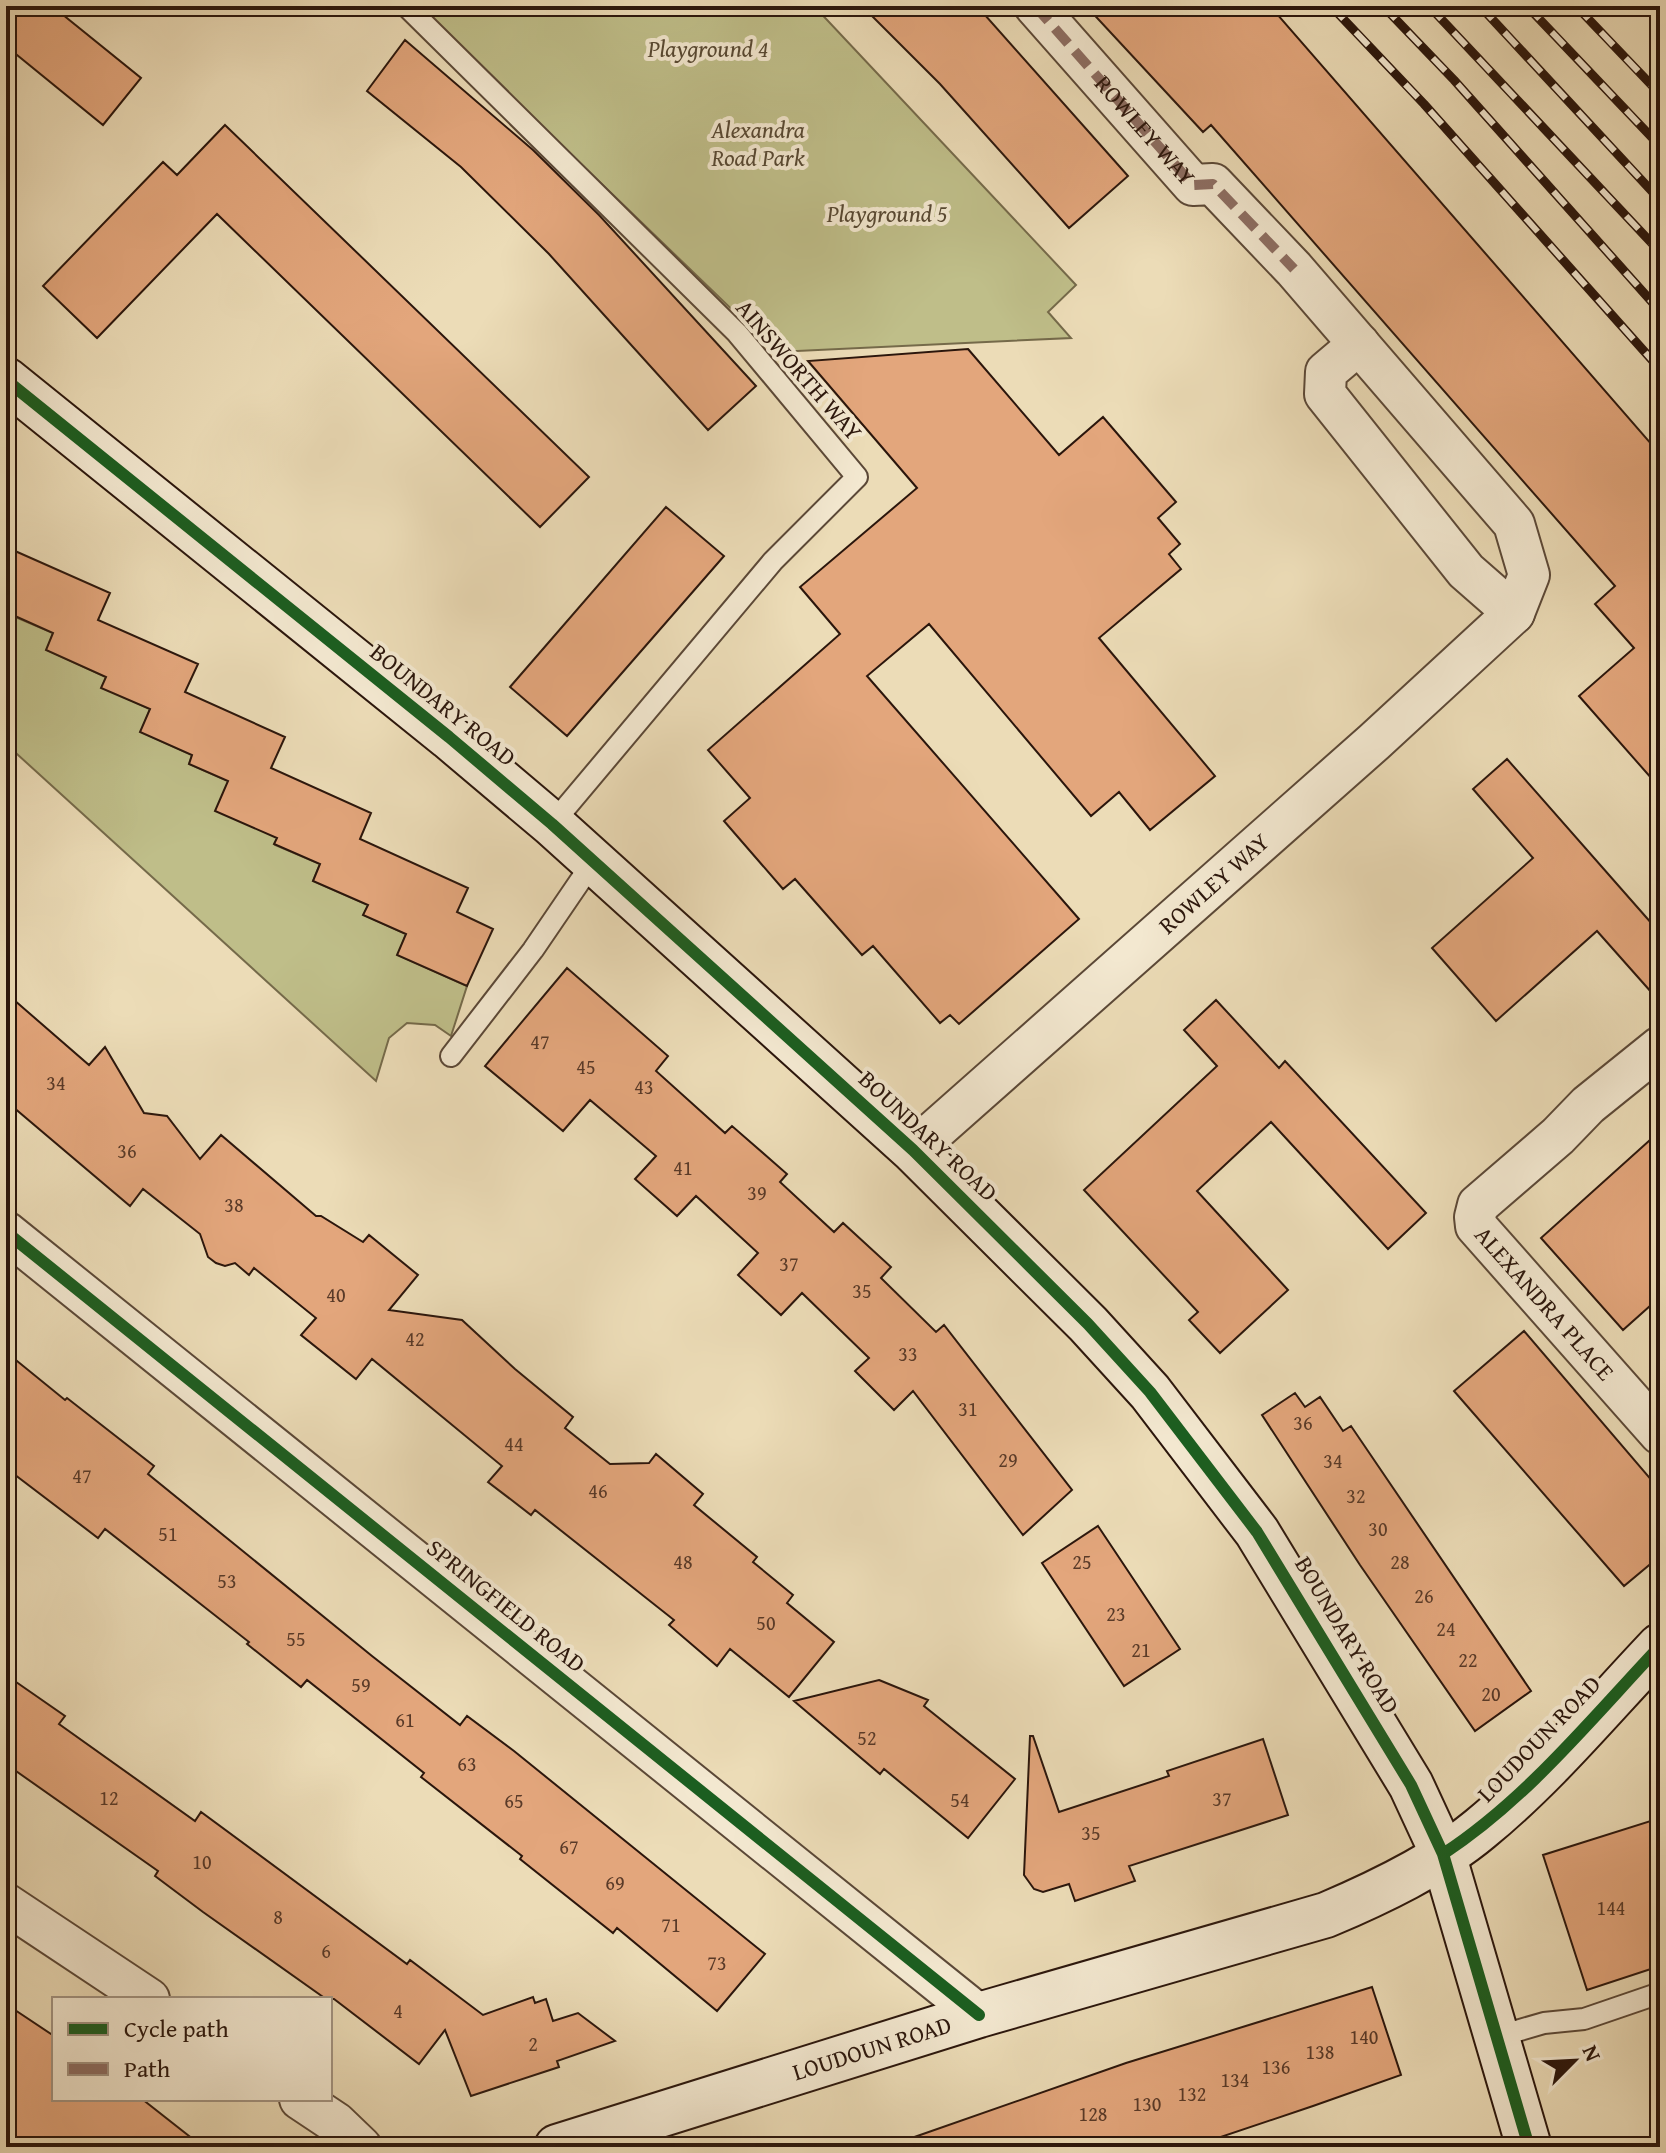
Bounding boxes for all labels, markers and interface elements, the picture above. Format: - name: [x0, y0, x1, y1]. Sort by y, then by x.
- park label: Playground 4: [647, 31, 768, 66]
- street label: ROWLEY WAY: [1087, 67, 1204, 193]
- park label: Alexandra Road Park: [710, 112, 805, 175]
- park label: Playground 5: [826, 196, 947, 231]
- street label: AINSWORTH WAY: [728, 291, 871, 448]
- street label: BOUNDARY ROAD: [363, 635, 524, 774]
- street label: ROWLEY WAY: [1151, 824, 1277, 942]
- house number: 47: [530, 1027, 550, 1056]
- house number: 45: [576, 1052, 596, 1081]
- street label: BOUNDARY ROAD: [851, 1062, 1006, 1209]
- house number: 34: [46, 1068, 66, 1097]
- house number: 43: [634, 1072, 654, 1101]
- house number: 36: [117, 1136, 137, 1165]
- house number: 41: [673, 1153, 693, 1182]
- house number: 39: [747, 1178, 767, 1207]
- house number: 38: [224, 1190, 244, 1219]
- street label: ALEXANDRA PLACE: [1467, 1218, 1623, 1388]
- house number: 37: [779, 1249, 799, 1278]
- house number: 35: [852, 1276, 872, 1305]
- house number: 40: [326, 1280, 346, 1309]
- house number: 42: [405, 1324, 425, 1353]
- house number: 33: [898, 1339, 918, 1368]
- house number: 31: [958, 1394, 978, 1423]
- house number: 36: [1293, 1408, 1313, 1437]
- house number: 44: [504, 1429, 524, 1458]
- house number: 29: [998, 1445, 1018, 1474]
- house number: 34: [1323, 1446, 1343, 1475]
- house number: 47: [72, 1461, 92, 1490]
- house number: 46: [588, 1476, 608, 1505]
- house number: 32: [1346, 1481, 1366, 1510]
- house number: 30: [1368, 1514, 1388, 1543]
- house number: 51: [158, 1519, 178, 1548]
- street label: SPRINGFIELD ROAD: [419, 1531, 593, 1681]
- house number: 48: [673, 1547, 693, 1576]
- house number: 25: [1072, 1547, 1092, 1576]
- house number: 28: [1390, 1547, 1410, 1576]
- street label: BOUNDARY ROAD: [1286, 1549, 1408, 1720]
- house number: 53: [217, 1566, 237, 1595]
- house number: 26: [1414, 1581, 1434, 1610]
- house number: 23: [1106, 1599, 1126, 1628]
- house number: 50: [756, 1608, 776, 1637]
- house number: 24: [1436, 1614, 1456, 1643]
- house number: 55: [286, 1624, 306, 1653]
- house number: 21: [1131, 1635, 1151, 1664]
- house number: 22: [1458, 1645, 1478, 1674]
- street label: LOUDOUN ROAD: [1469, 1667, 1608, 1810]
- house number: 59: [351, 1670, 371, 1699]
- house number: 20: [1481, 1679, 1501, 1708]
- house number: 61: [395, 1705, 415, 1734]
- house number: 52: [857, 1723, 877, 1752]
- house number: 63: [457, 1749, 477, 1778]
- house number: 12: [99, 1783, 119, 1812]
- house number: 37: [1212, 1784, 1232, 1813]
- house number: 54: [950, 1785, 970, 1814]
- house number: 65: [504, 1786, 524, 1815]
- house number: 35: [1081, 1818, 1101, 1847]
- house number: 67: [559, 1832, 579, 1861]
- house number: 10: [192, 1847, 212, 1876]
- house number: 69: [605, 1868, 625, 1897]
- house number: 144: [1597, 1893, 1625, 1922]
- house number: 8: [273, 1902, 283, 1931]
- house number: 71: [661, 1910, 681, 1939]
- house number: 6: [321, 1936, 331, 1965]
- house number: 73: [707, 1948, 727, 1977]
- house number: 4: [393, 1996, 403, 2025]
- legend: [52, 1997, 332, 2101]
- street label: LOUDOUN ROAD: [788, 2007, 956, 2089]
- text: Cycle path: [124, 2011, 229, 2046]
- north arrow: [1534, 2021, 1614, 2101]
- house number: 140: [1350, 2022, 1378, 2051]
- house number: 2: [528, 2029, 538, 2058]
- house number: 138: [1306, 2037, 1334, 2066]
- text: N: [1575, 2040, 1610, 2066]
- text: Path: [124, 2051, 171, 2086]
- house number: 136: [1262, 2052, 1290, 2081]
- house number: 134: [1221, 2065, 1249, 2094]
- house number: 132: [1178, 2079, 1206, 2108]
- house number: 130: [1133, 2089, 1161, 2118]
- house number: 128: [1079, 2099, 1107, 2128]

